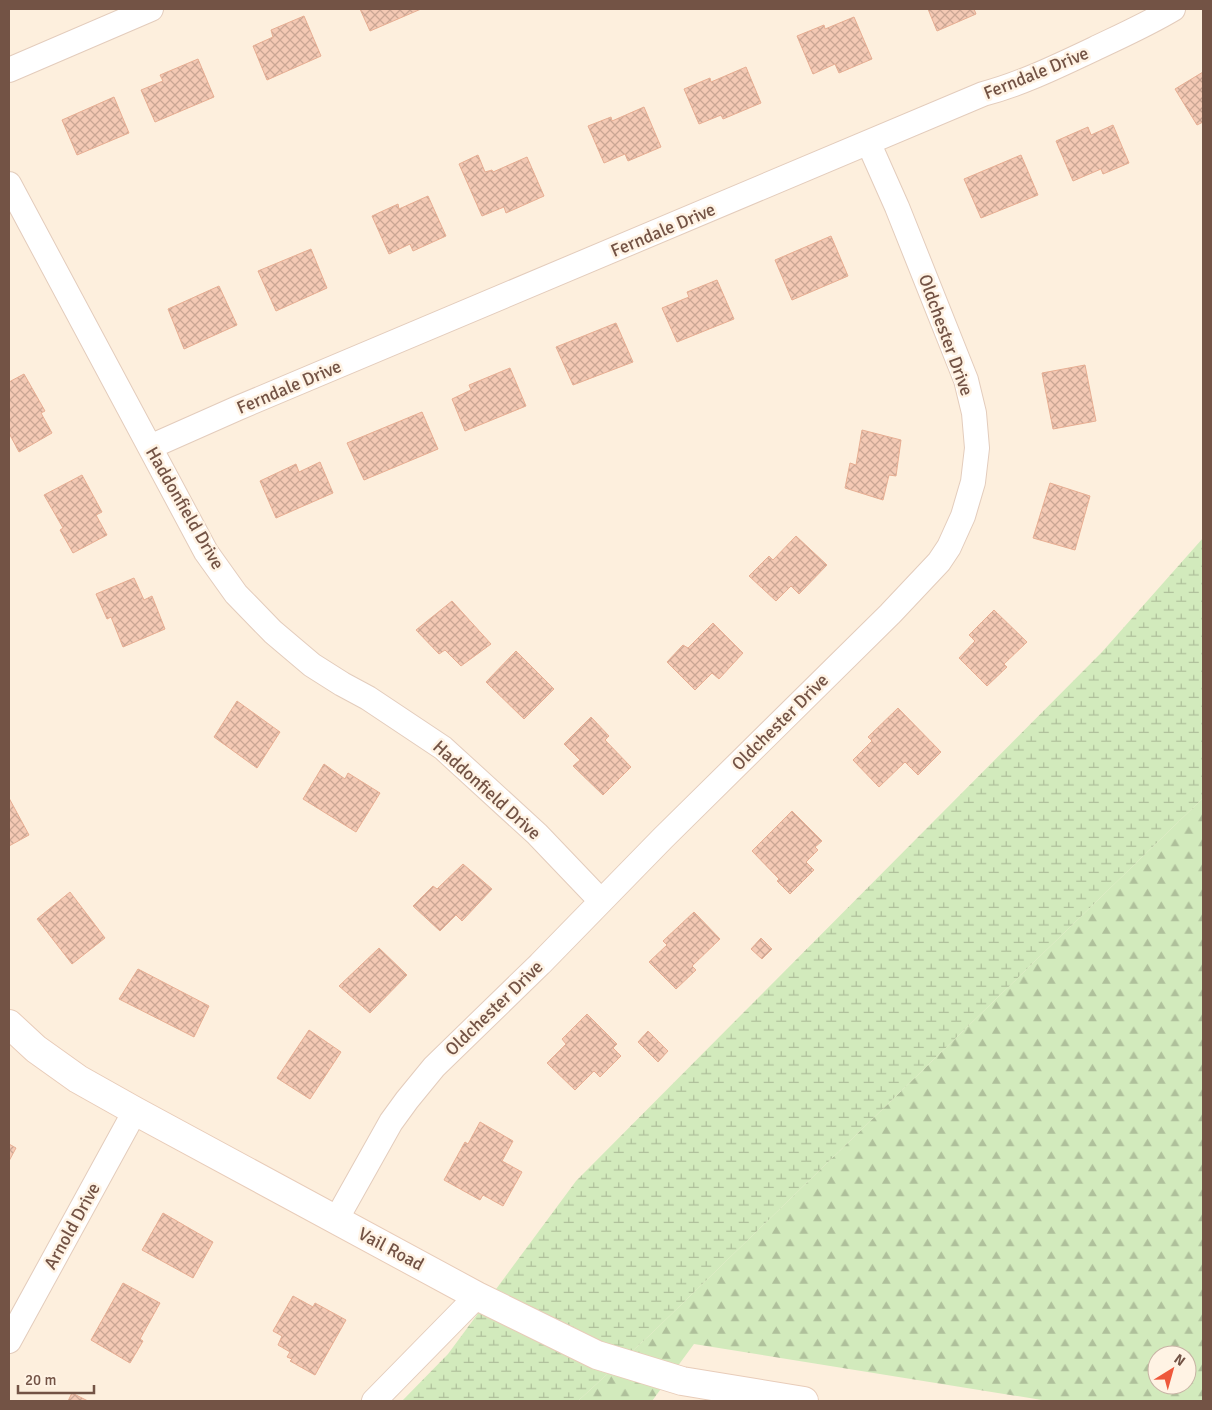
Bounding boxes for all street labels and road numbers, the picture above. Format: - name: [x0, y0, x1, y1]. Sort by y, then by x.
- street label: Ferndale Drive: [980, 42, 1092, 104]
- street label: Ferndale Drive: [607, 198, 719, 262]
- street label: Oldchester Drive: [914, 271, 978, 399]
- street label: Ferndale Drive: [233, 355, 345, 419]
- street label: Haddonfield Drive: [141, 443, 229, 573]
- street label: Oldchester Drive: [727, 669, 833, 775]
- street label: Haddonfield Drive: [428, 736, 546, 844]
- street label: Oldchester Drive: [440, 956, 548, 1060]
- street label: Arnold Drive: [39, 1179, 105, 1273]
- street label: Vail Road: [354, 1223, 428, 1275]

